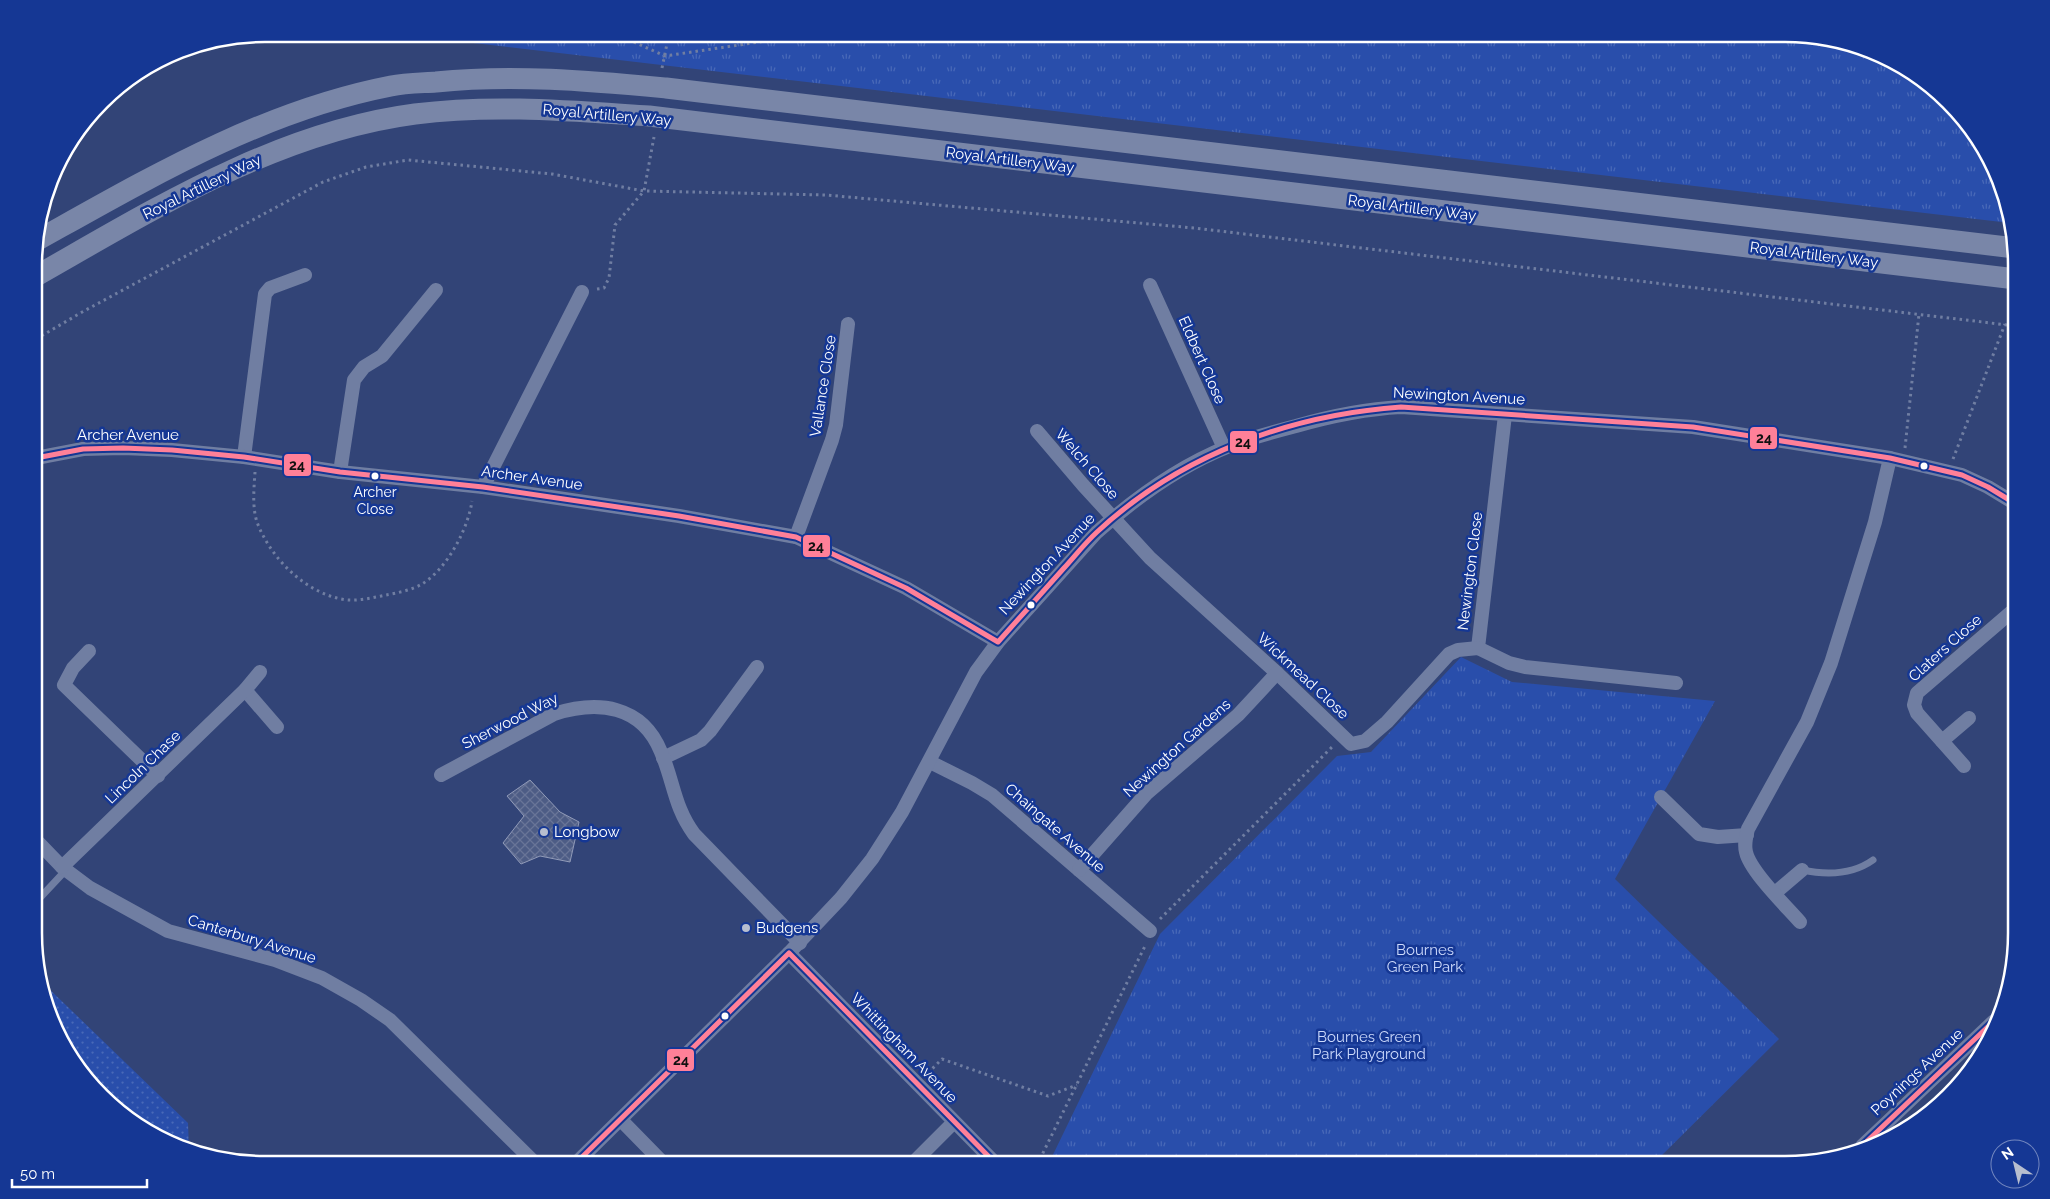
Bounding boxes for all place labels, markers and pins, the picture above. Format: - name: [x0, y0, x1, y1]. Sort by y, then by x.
- unlabelled marker: [1919, 461, 1929, 471]
- marker: Archer Close: [370, 471, 380, 481]
- place label: Archer Close: [353, 484, 397, 517]
- unlabelled marker: [1026, 600, 1036, 610]
- place label: Longbow: [554, 823, 620, 841]
- marker: Longbow: [538, 826, 550, 838]
- place label: Budgens: [756, 919, 818, 937]
- marker: Budgens: [740, 922, 752, 934]
- unlabelled marker: [720, 1011, 730, 1021]

